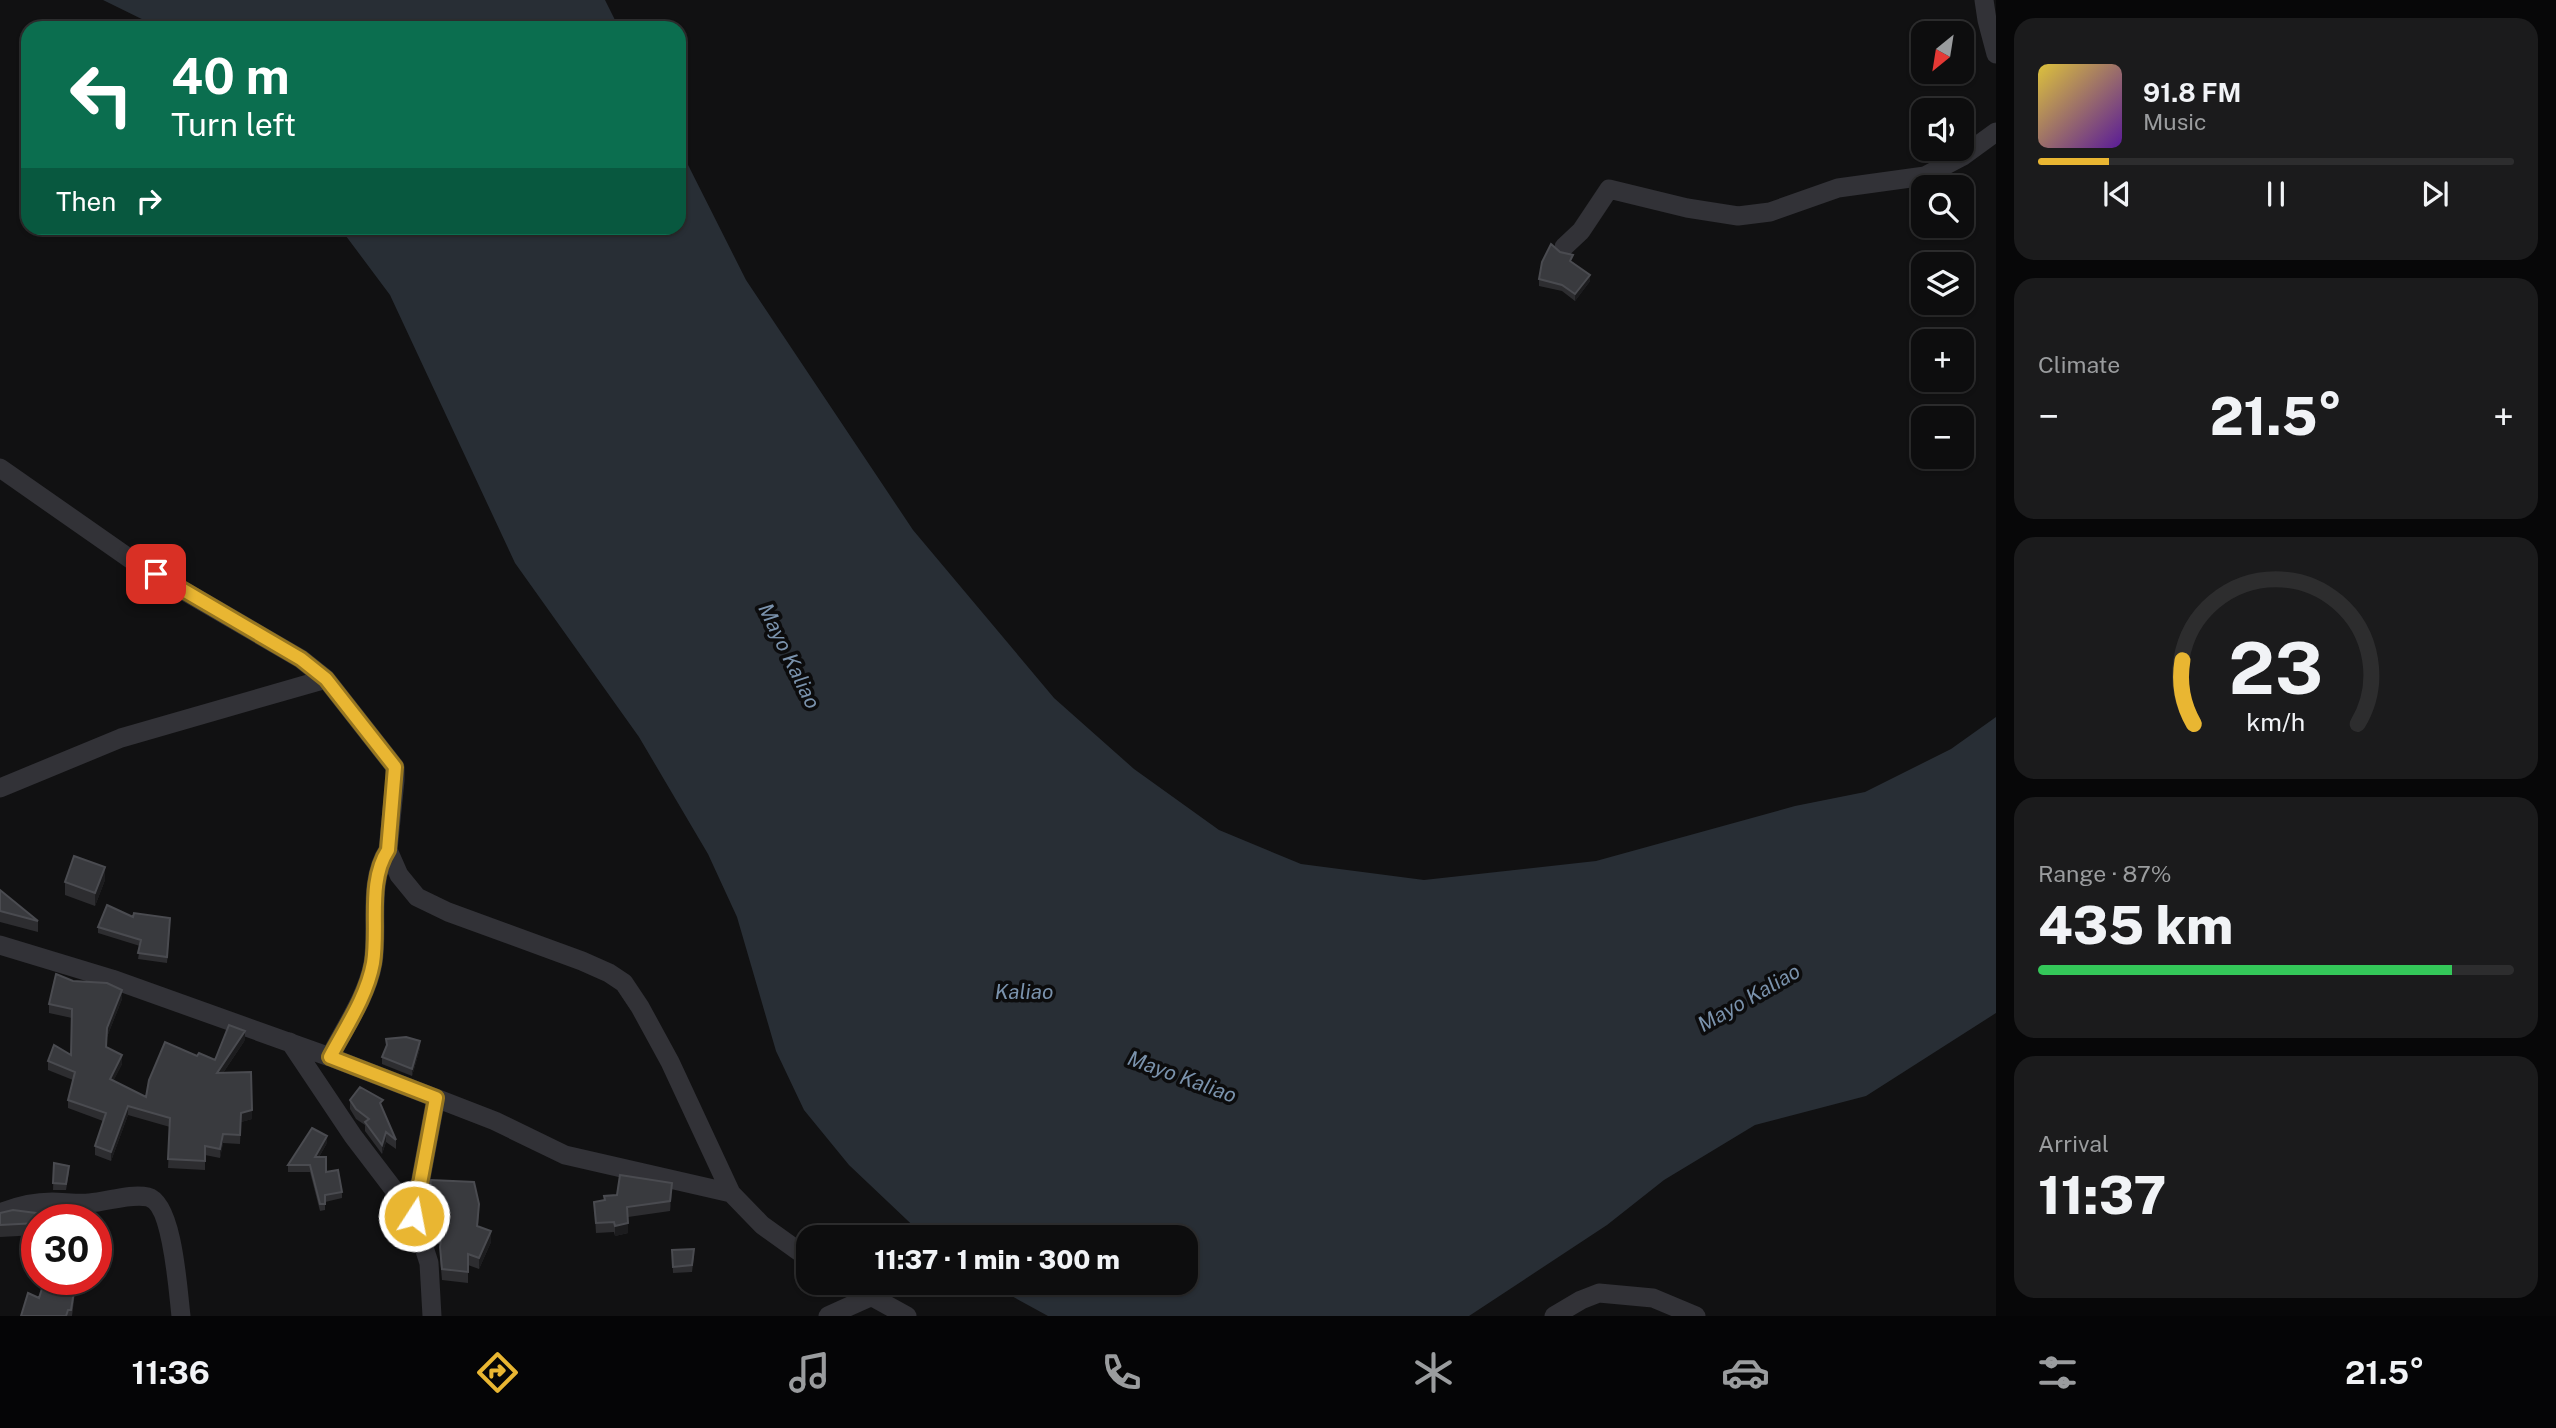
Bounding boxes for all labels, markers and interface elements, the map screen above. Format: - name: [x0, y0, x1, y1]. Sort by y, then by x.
- north arrow: [1911, 21, 1974, 84]
- map controls: [1911, 21, 1974, 469]
- text: 40 m: [171, 47, 290, 105]
- icon: left: [56, 49, 147, 140]
- text: 91.8 FM: [2143, 77, 2241, 108]
- button: sound: [1911, 98, 1974, 161]
- text: Turn left: [171, 106, 296, 143]
- text: Music: [2143, 108, 2207, 135]
- button: search: [1911, 175, 1974, 238]
- icon: previous: [2098, 175, 2136, 213]
- icon: pause: [2257, 175, 2295, 213]
- icon: next: [2416, 175, 2454, 213]
- icon: right: [130, 182, 168, 220]
- text: Then: [56, 186, 116, 217]
- button: layers: [1911, 252, 1974, 315]
- button: +: [1911, 329, 1974, 392]
- text: Climate: [2038, 351, 2120, 378]
- text: 21.5°: [2210, 386, 2342, 447]
- text: −: [2038, 394, 2059, 439]
- text: +: [2493, 394, 2514, 439]
- button: −: [1911, 406, 1974, 469]
- pin: [126, 544, 186, 604]
- icon: arrive: [137, 555, 175, 593]
- water label: Mayo Kaliao: [753, 599, 826, 713]
- text: 23: [2229, 625, 2323, 710]
- text: km/h: [2247, 707, 2305, 737]
- text: Range · 87%: [2038, 860, 2172, 887]
- text: 435 km: [2038, 895, 2233, 956]
- water label: Mayo Kaliao: [1693, 958, 1804, 1037]
- water label: Kaliao: [995, 979, 1053, 1004]
- water label: Mayo Kaliao: [1124, 1045, 1240, 1108]
- text: Arrival: [2038, 1130, 2109, 1157]
- text: 11:37: [2038, 1165, 2166, 1226]
- position arrow: [377, 1179, 451, 1253]
- speed limit sign: 30: [21, 1204, 112, 1295]
- text: 11:37 · 1 min · 300 m: [874, 1244, 1120, 1275]
- icon: directions: [473, 1348, 522, 1397]
- icon: music: [785, 1348, 834, 1397]
- icon: phone: [1097, 1348, 1146, 1397]
- icon: climate: [1409, 1348, 1458, 1397]
- icon: car: [1721, 1348, 1770, 1397]
- icon: filters: [2033, 1348, 2082, 1397]
- text: 11:36: [132, 1354, 210, 1391]
- text: 21.5°: [2345, 1354, 2424, 1391]

